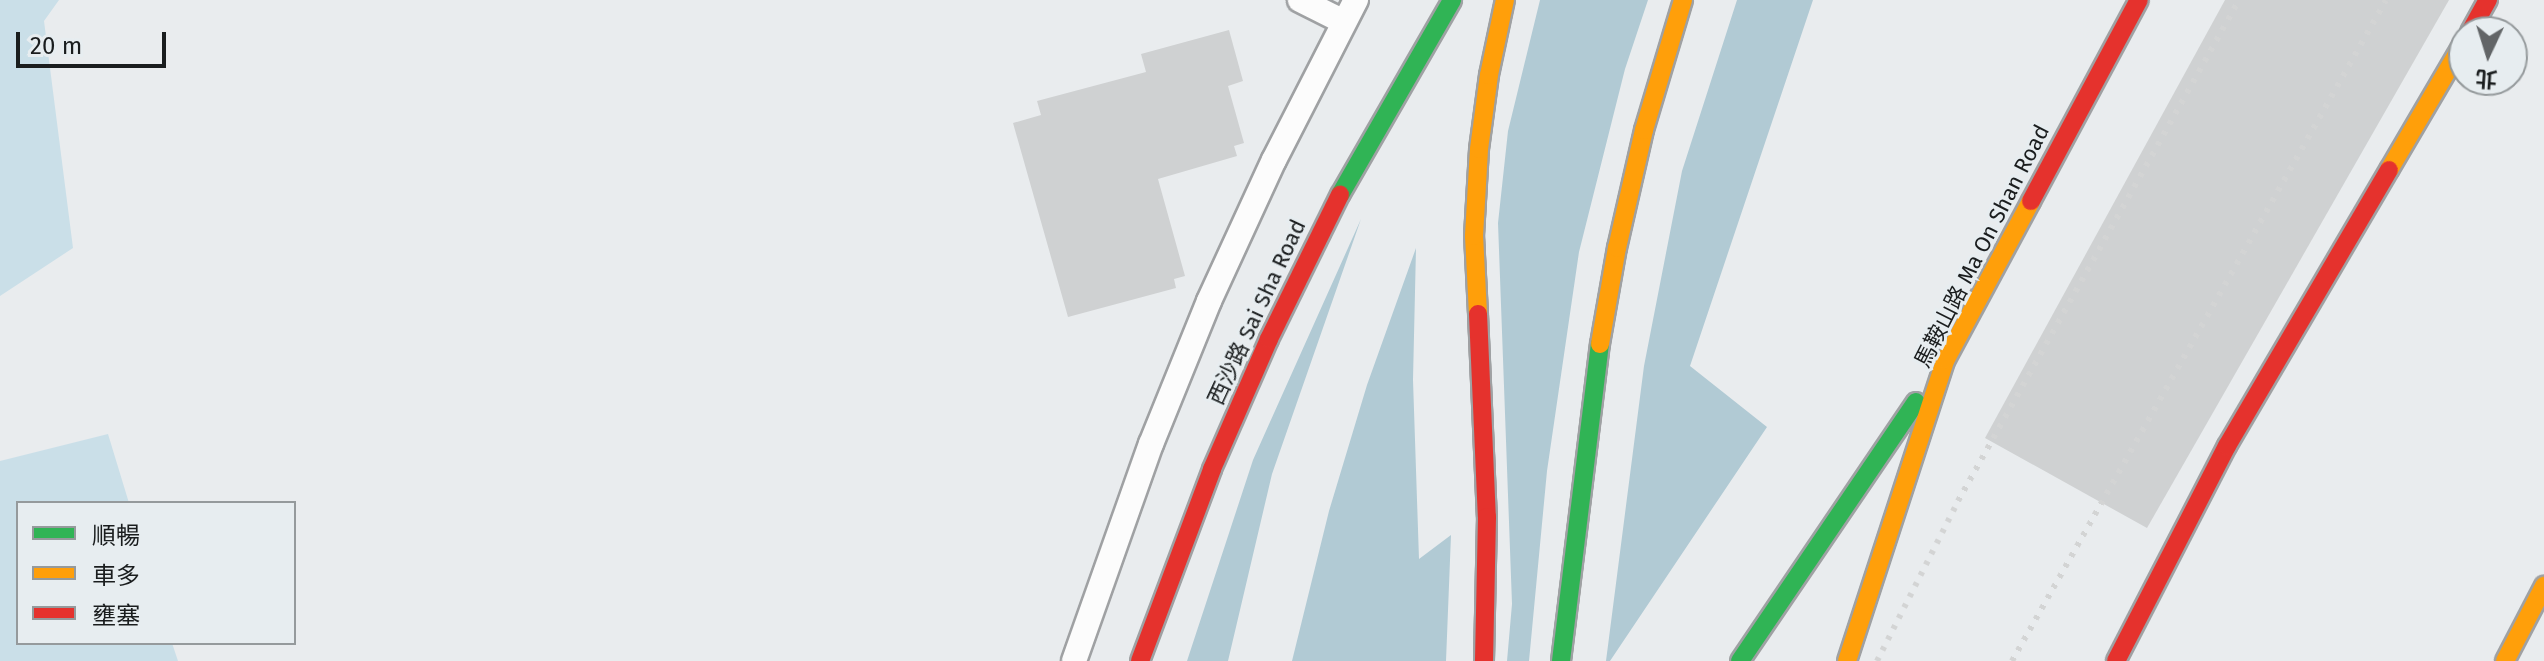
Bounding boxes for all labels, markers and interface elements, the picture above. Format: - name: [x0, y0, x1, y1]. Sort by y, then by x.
- scale bar: [20, 16, 170, 66]
- north arrow: [2448, 16, 2528, 96]
- text: 20 m: [30, 32, 82, 60]
- text: 北: [2475, 64, 2498, 93]
- street label: 馬鞍山路 Ma On Shan Road: [1909, 120, 2055, 372]
- street label: 西沙路 Sai Sha Road: [1203, 215, 1311, 409]
- legend: [16, 501, 296, 645]
- text: 順暢: [92, 522, 140, 550]
- text: 車多: [92, 562, 140, 590]
- text: 壅塞: [92, 602, 140, 630]

